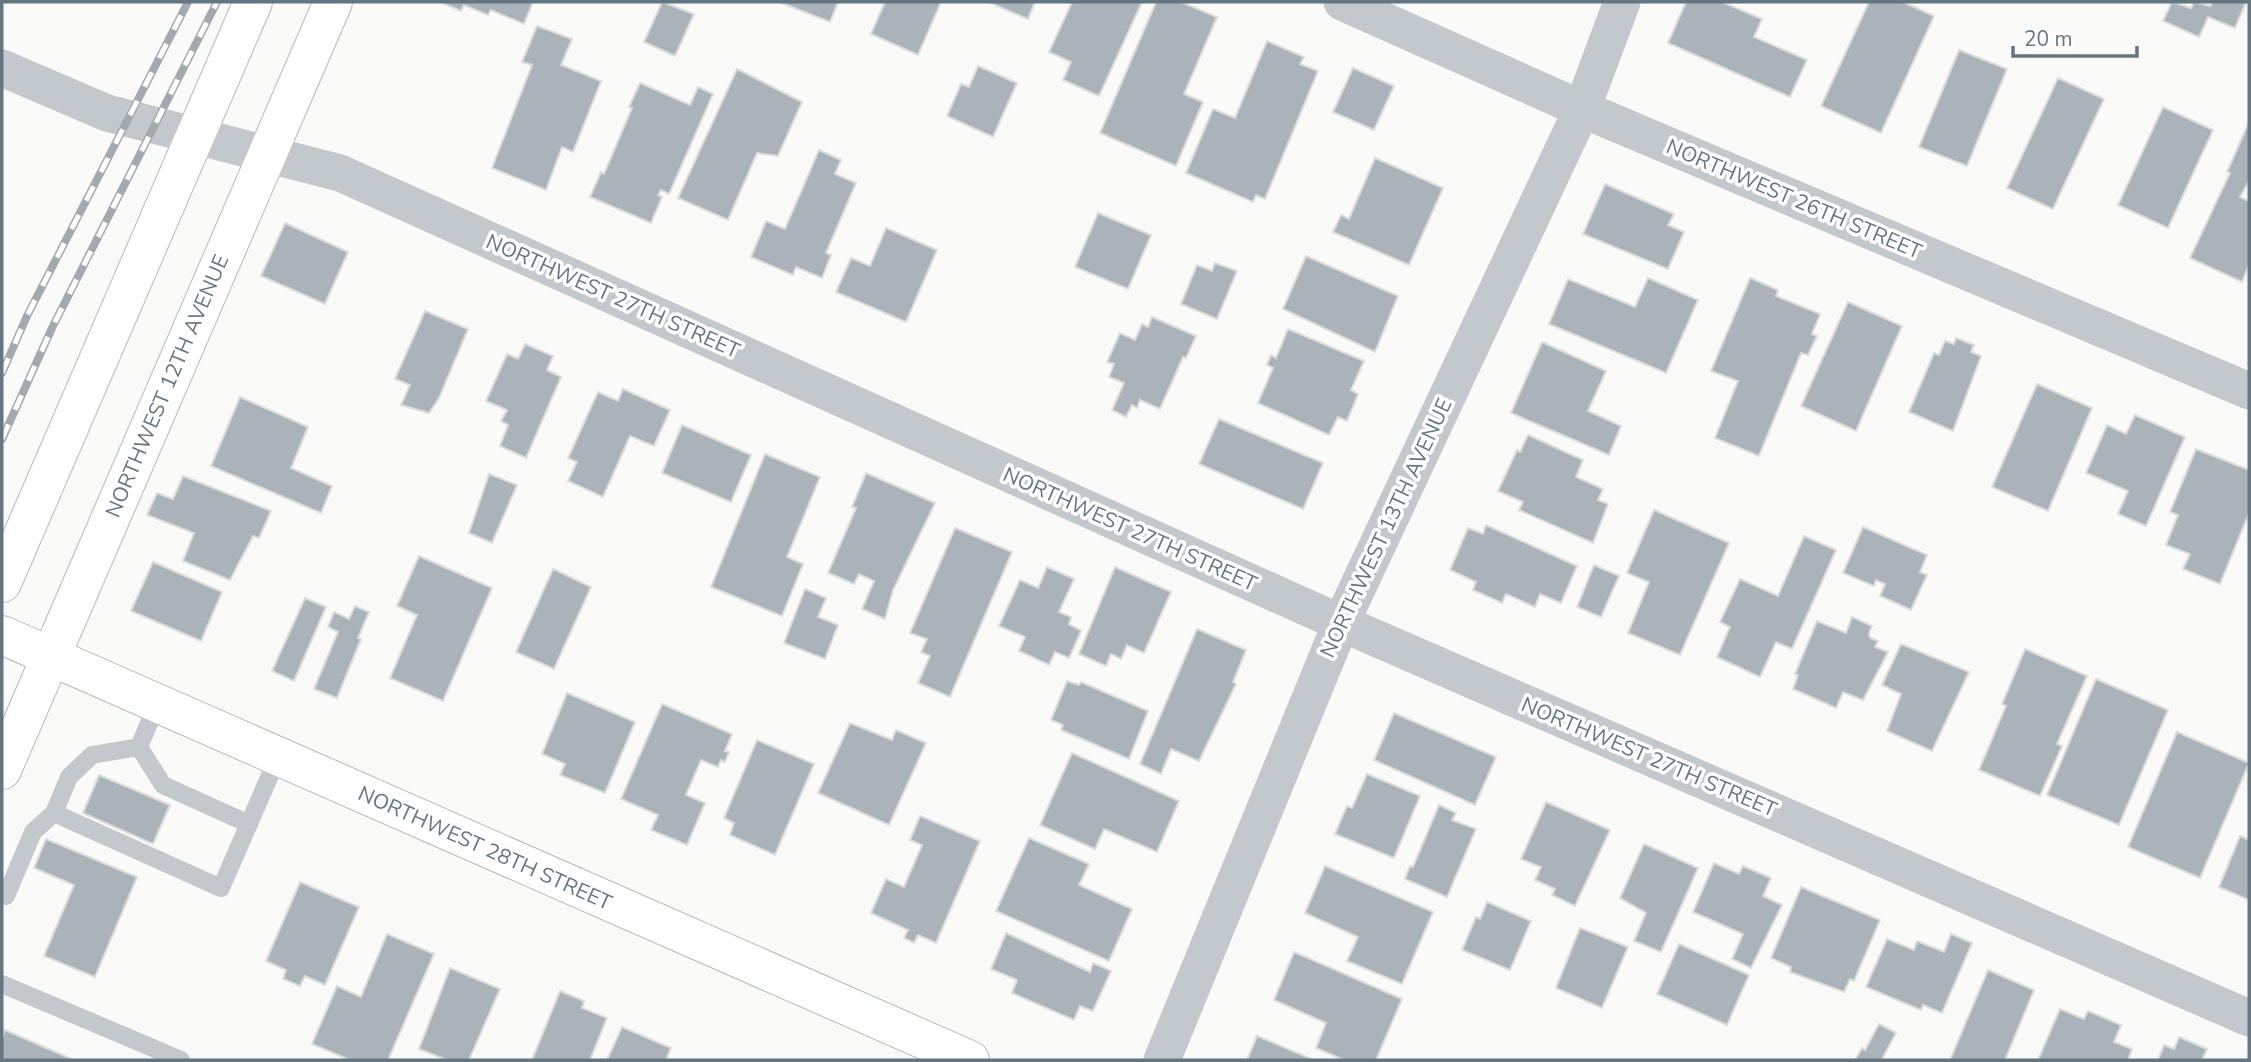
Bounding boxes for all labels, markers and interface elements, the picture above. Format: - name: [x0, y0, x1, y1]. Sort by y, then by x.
- scale bar: [2013, 14, 2137, 58]
- text: 20 m: [2024, 25, 2073, 53]
- street label: NORTHWEST 26TH STREET: [1662, 132, 1926, 266]
- street label: NORTHWEST 27TH STREET: [482, 227, 745, 365]
- street label: NORTHWEST 12TH AVENUE: [99, 250, 235, 522]
- street label: NORTHWEST 13TH AVENUE: [1314, 394, 1458, 662]
- street label: NORTHWEST 27TH STREET: [999, 460, 1262, 598]
- street label: NORTHWEST 27TH STREET: [1517, 690, 1781, 824]
- street label: NORTHWEST 28TH STREET: [354, 779, 617, 917]

